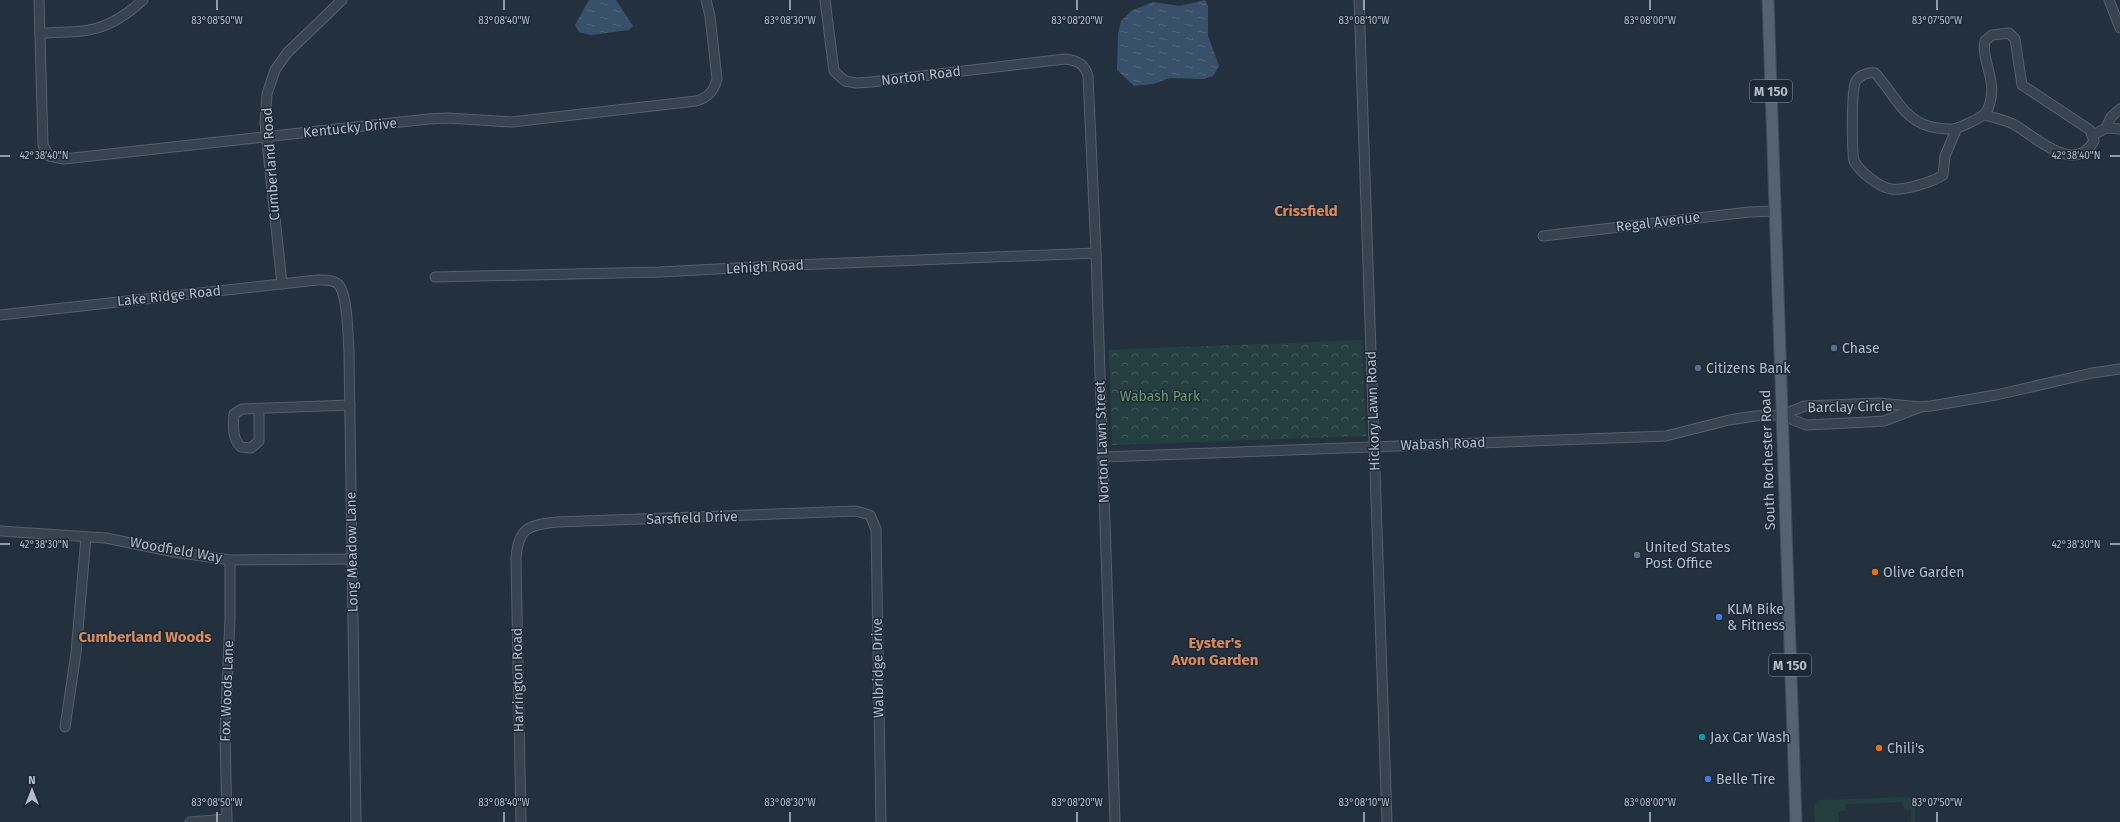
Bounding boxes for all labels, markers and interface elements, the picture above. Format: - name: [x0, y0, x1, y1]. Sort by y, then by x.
- text: 83°08'50"W: [191, 15, 244, 27]
- text: 83°08'40"W: [478, 15, 530, 27]
- text: 83°08'30"W: [764, 15, 817, 27]
- text: 83°08'20"W: [1051, 15, 1104, 27]
- text: 83°08'10"W: [1339, 15, 1390, 27]
- text: 83°08'00"W: [1624, 15, 1677, 27]
- text: 83°07'50"W: [1912, 15, 1963, 27]
- street label: Norton Road: [880, 63, 962, 89]
- road number: M 150: [1750, 80, 1792, 102]
- street label: Cumberland Road: [259, 107, 283, 221]
- street label: Kentucky Drive: [302, 115, 398, 141]
- text: 42°38'40"N: [19, 150, 69, 162]
- text: 42°38'40"N: [2051, 150, 2101, 162]
- district label: Crissfield: [1274, 202, 1338, 220]
- street label: Regal Avenue: [1615, 208, 1701, 236]
- street label: Lehigh Road: [726, 256, 804, 278]
- street label: Lake Ridge Road: [116, 282, 222, 310]
- place label: Chase: [1842, 340, 1880, 357]
- marker: Chase: [1829, 343, 1839, 353]
- street label: Hickory Lawn Road: [1362, 351, 1384, 471]
- place label: Citizens Bank: [1706, 360, 1791, 377]
- marker: Citizens Bank: [1693, 363, 1703, 373]
- street label: Norton Lawn Street: [1091, 380, 1113, 503]
- park label: Wabash Park: [1120, 388, 1201, 405]
- street label: South Rochester Road: [1757, 390, 1779, 530]
- street label: Barclay Circle: [1807, 398, 1893, 416]
- street label: Wabash Road: [1400, 434, 1486, 454]
- street label: Long Meadow Lane: [342, 492, 362, 612]
- street label: Sarsfield Drive: [646, 508, 738, 528]
- street label: Woodfield Way: [129, 534, 224, 566]
- text: 42°38'30"N: [19, 539, 69, 551]
- place label: United States Post Office: [1645, 539, 1731, 572]
- text: 42°38'30"N: [2051, 539, 2101, 551]
- marker: United States Post Office: [1632, 550, 1642, 560]
- place label: Olive Garden: [1883, 564, 1965, 581]
- marker: Olive Garden: [1870, 567, 1880, 577]
- place label: KLM Bike & Fitness: [1727, 601, 1786, 634]
- marker: KLM Bike & Fitness: [1714, 612, 1724, 622]
- street label: Walbridge Drive: [869, 618, 887, 718]
- district label: Cumberland Woods: [78, 628, 212, 646]
- street label: Harrington Road: [509, 628, 527, 732]
- district label: Eyster's Avon Garden: [1171, 634, 1258, 669]
- street label: Fox Woods Lane: [217, 640, 237, 742]
- road number: M 150: [1769, 654, 1811, 676]
- place label: Jax Car Wash: [1710, 729, 1790, 746]
- marker: Jax Car Wash: [1697, 732, 1707, 742]
- place label: Chili's: [1887, 740, 1925, 757]
- marker: Chili's: [1874, 743, 1884, 753]
- north arrow: [12, 770, 52, 810]
- place label: Belle Tire: [1716, 771, 1775, 788]
- text: N: [28, 774, 36, 787]
- marker: Belle Tire: [1703, 774, 1713, 784]
- text: 83°08'50"W: [191, 797, 244, 809]
- text: 83°08'40"W: [478, 797, 530, 809]
- text: 83°08'30"W: [764, 797, 817, 809]
- text: 83°08'20"W: [1051, 797, 1104, 809]
- text: 83°08'10"W: [1339, 797, 1390, 809]
- text: 83°08'00"W: [1624, 797, 1677, 809]
- text: 83°07'50"W: [1912, 797, 1963, 809]

